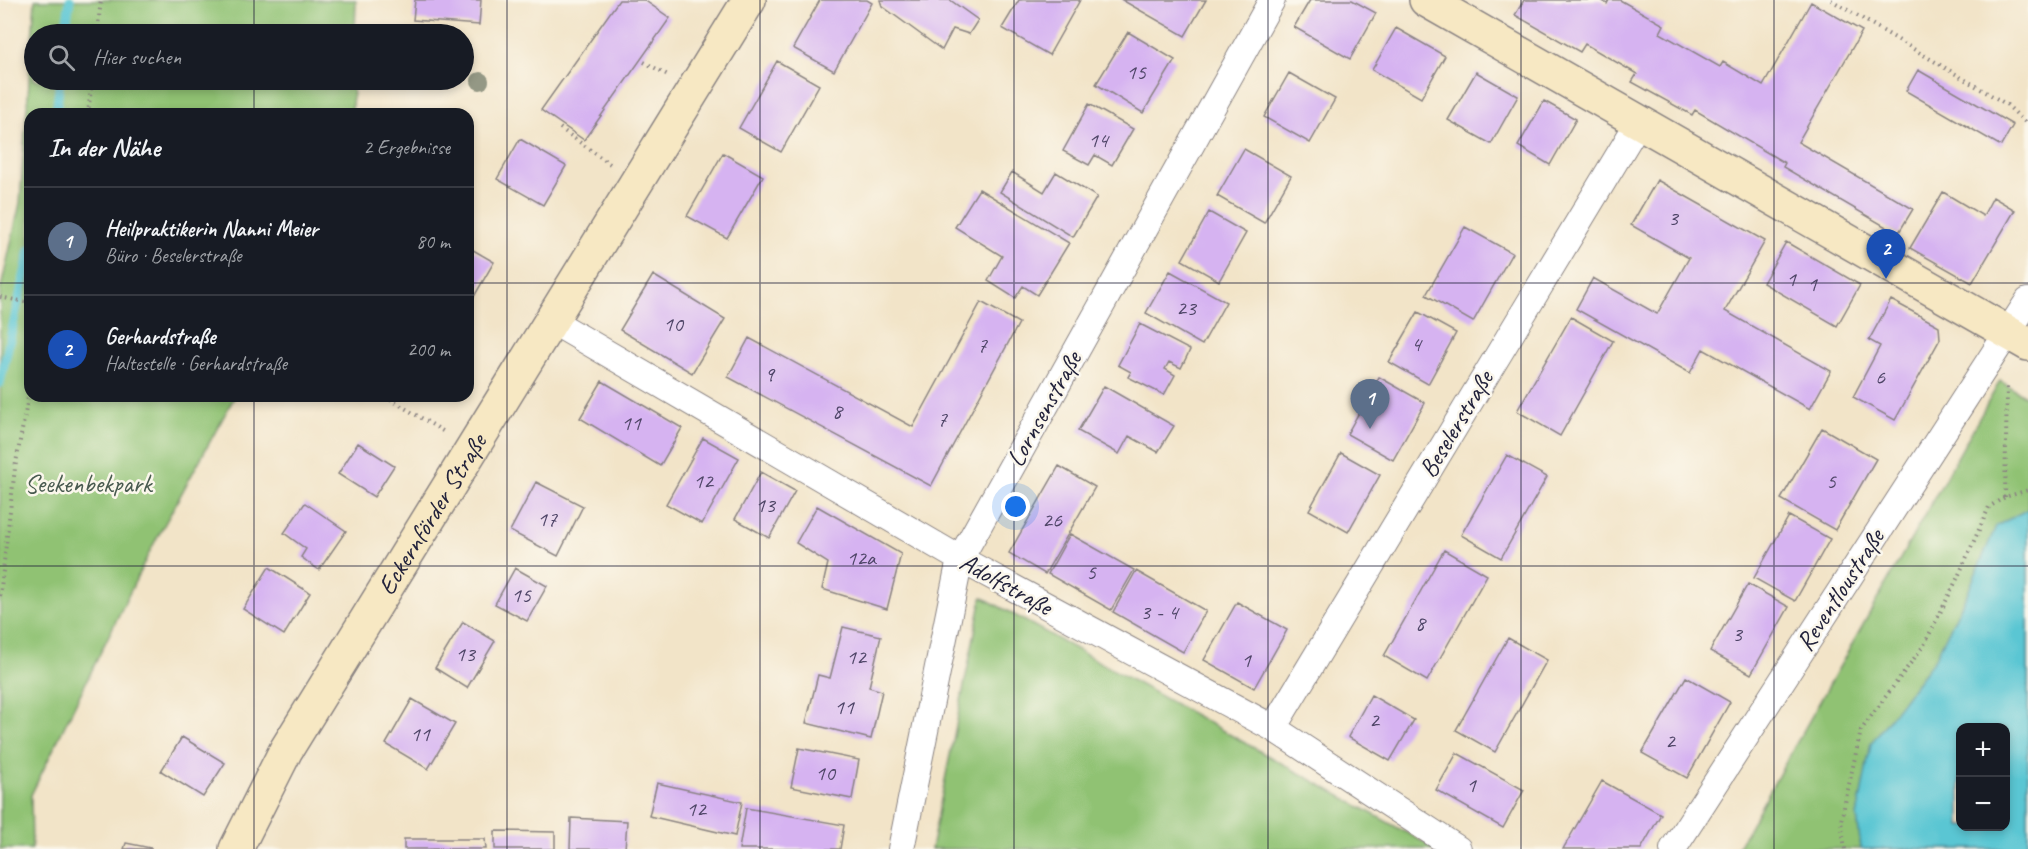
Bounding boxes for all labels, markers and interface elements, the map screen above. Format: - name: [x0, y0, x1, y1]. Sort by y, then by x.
- search box: [24, 24, 474, 90]
- icon: search: [45, 41, 78, 74]
- text: Hier suchen: [93, 43, 181, 71]
- house number: 15: [1126, 58, 1147, 86]
- house number: 14: [1088, 126, 1110, 154]
- text: In der Nähe: [48, 131, 160, 164]
- text: 2 Ergebnisse: [363, 135, 450, 160]
- house number: 3: [1668, 204, 1680, 232]
- text: Heilpraktikerin Nanni Meier: [105, 215, 318, 243]
- text: 1: [63, 229, 72, 254]
- text: 80 m: [416, 229, 450, 254]
- pin: 2: [1866, 230, 1906, 279]
- text: Büro · Beselerstraße: [105, 243, 242, 268]
- house number: 1: [1786, 265, 1797, 293]
- house number: 1: [1807, 270, 1818, 298]
- house number: 23: [1176, 294, 1198, 322]
- house number: 10: [663, 310, 685, 338]
- text: Gerhardstraße: [105, 323, 215, 351]
- house number: 4: [1411, 330, 1423, 358]
- house number: 7: [977, 331, 988, 359]
- text: 2: [63, 337, 72, 362]
- text: 200 m: [407, 337, 450, 362]
- street label: Lornsenstraße: [999, 343, 1090, 472]
- text: Haltestelle · Gerhardstraße: [105, 351, 287, 376]
- house number: 9: [764, 360, 776, 388]
- street label: Beselerstraße: [1411, 363, 1502, 483]
- house number: 6: [1875, 363, 1886, 391]
- pin: 1: [1350, 380, 1390, 429]
- house number: 8: [832, 397, 844, 425]
- house number: 7: [937, 405, 948, 433]
- house number: 11: [621, 409, 642, 437]
- street label: Eckernförder Straße: [369, 426, 495, 601]
- park label: Seekenbekpark: [24, 467, 154, 500]
- house number: 12: [693, 467, 715, 495]
- house number: 5: [1826, 467, 1837, 495]
- house number: 13: [755, 491, 777, 519]
- your location: [1001, 492, 1030, 521]
- house number: 17: [537, 505, 558, 533]
- house number: 26: [1042, 506, 1063, 534]
- street label: Reventloustraße: [1788, 521, 1893, 657]
- house number: 12a: [846, 544, 877, 572]
- street label: Adolfstraße: [954, 545, 1060, 624]
- house number: 5: [1086, 558, 1097, 586]
- house number: 15: [511, 581, 532, 609]
- house number: 3 - 4: [1140, 598, 1180, 626]
- house number: 8: [1415, 609, 1427, 637]
- house number: 3: [1732, 620, 1744, 648]
- house number: 13: [455, 640, 477, 668]
- house number: 12: [846, 643, 868, 671]
- house number: 1: [1241, 646, 1252, 674]
- house number: 11: [834, 693, 855, 721]
- house number: 2: [1369, 706, 1381, 734]
- house number: 11: [410, 720, 431, 748]
- map controls: [1956, 723, 2010, 831]
- button: +: [1956, 723, 2010, 777]
- house number: 2: [1665, 727, 1677, 755]
- house number: 10: [815, 759, 837, 787]
- house number: 1: [1466, 771, 1477, 799]
- button: −: [1956, 777, 2010, 831]
- house number: 12: [686, 795, 708, 823]

